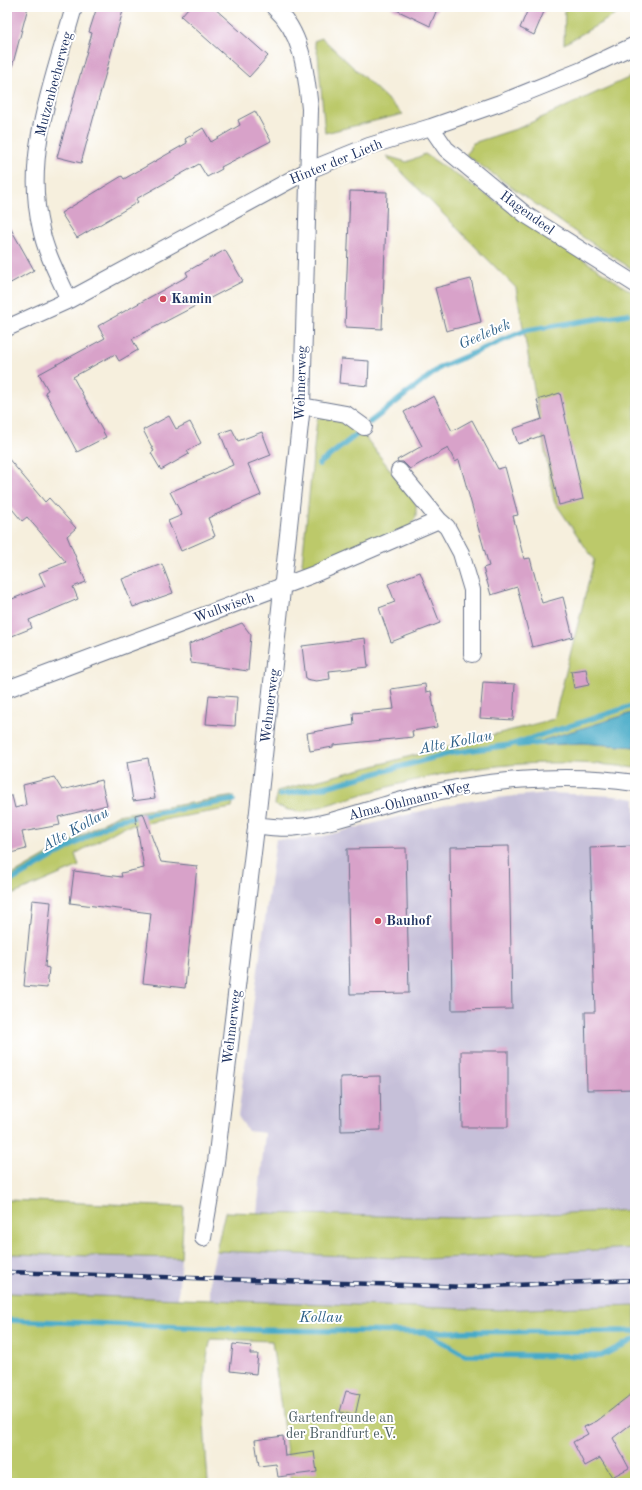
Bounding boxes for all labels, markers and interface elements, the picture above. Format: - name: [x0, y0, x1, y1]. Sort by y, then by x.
- street label: Mutzenbecherweg: [33, 30, 75, 138]
- street label: Hinter der Lieth: [288, 137, 385, 187]
- street label: Hagendeel: [497, 189, 557, 237]
- place label: Kamin: [171, 292, 212, 306]
- marker: Kamin: [158, 294, 168, 304]
- water label: Geelebek: [457, 317, 513, 353]
- street label: Wehmerweg: [293, 345, 309, 421]
- street label: Wullwisch: [192, 590, 257, 625]
- street label: Wehmerweg: [258, 667, 282, 744]
- water label: Alte Kollau: [417, 728, 494, 758]
- street label: Alma-Ohlmann-Weg: [347, 779, 472, 823]
- water label: Alte Kollau: [39, 805, 112, 855]
- place label: Bauhof: [386, 914, 432, 928]
- marker: Bauhof: [373, 916, 383, 926]
- street label: Wehmerweg: [220, 988, 244, 1065]
- water label: Kollau: [298, 1311, 343, 1326]
- park label: Gartenfreunde an der Brandfurt e.V.: [286, 1411, 396, 1441]

